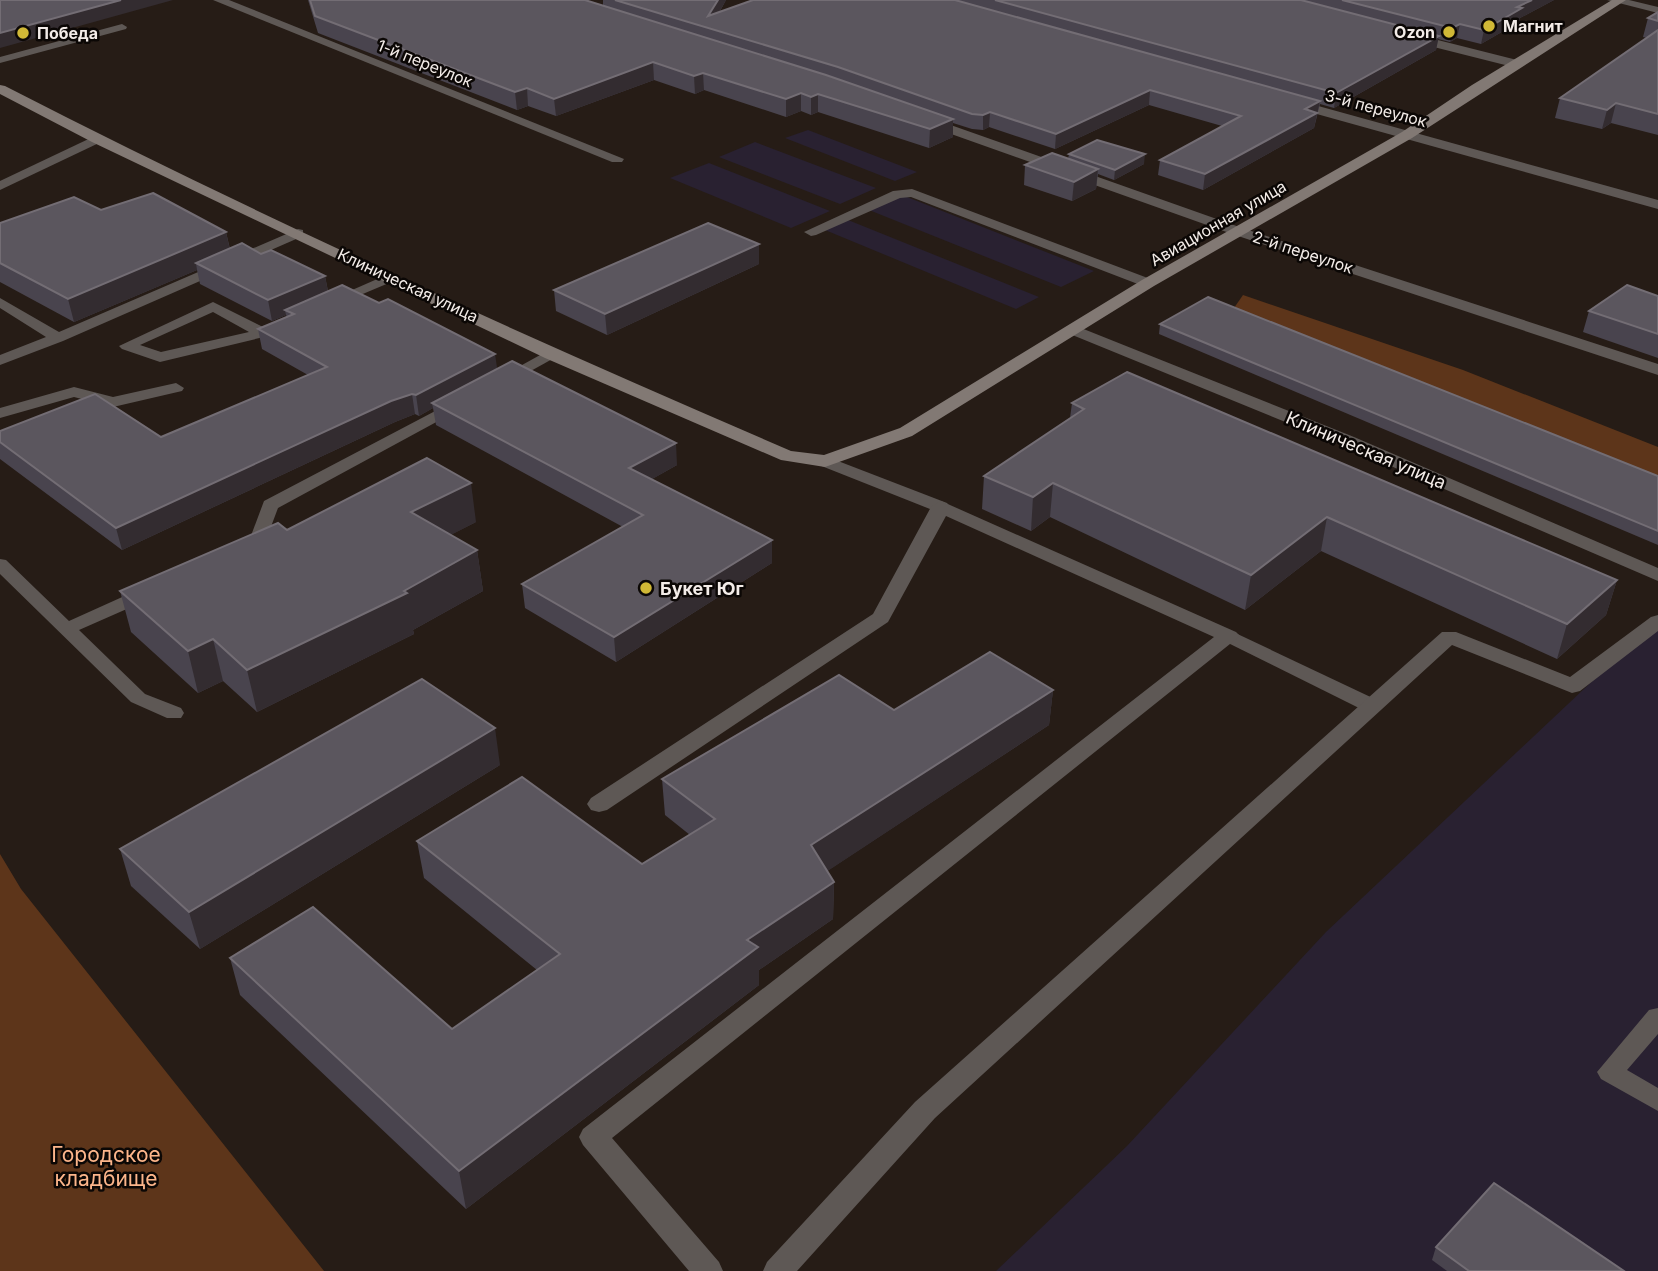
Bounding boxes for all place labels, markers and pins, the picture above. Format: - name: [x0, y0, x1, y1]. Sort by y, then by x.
- place label: Магнит: [1503, 16, 1563, 36]
- marker: Магнит: [1481, 18, 1497, 34]
- place label: Ozon: [1394, 22, 1435, 42]
- place label: Победа: [37, 23, 98, 43]
- marker: Ozon: [1441, 24, 1457, 40]
- marker: Победа: [15, 25, 31, 41]
- place label: Букет Юг: [660, 578, 744, 599]
- marker: Букет Юг: [638, 580, 654, 596]

